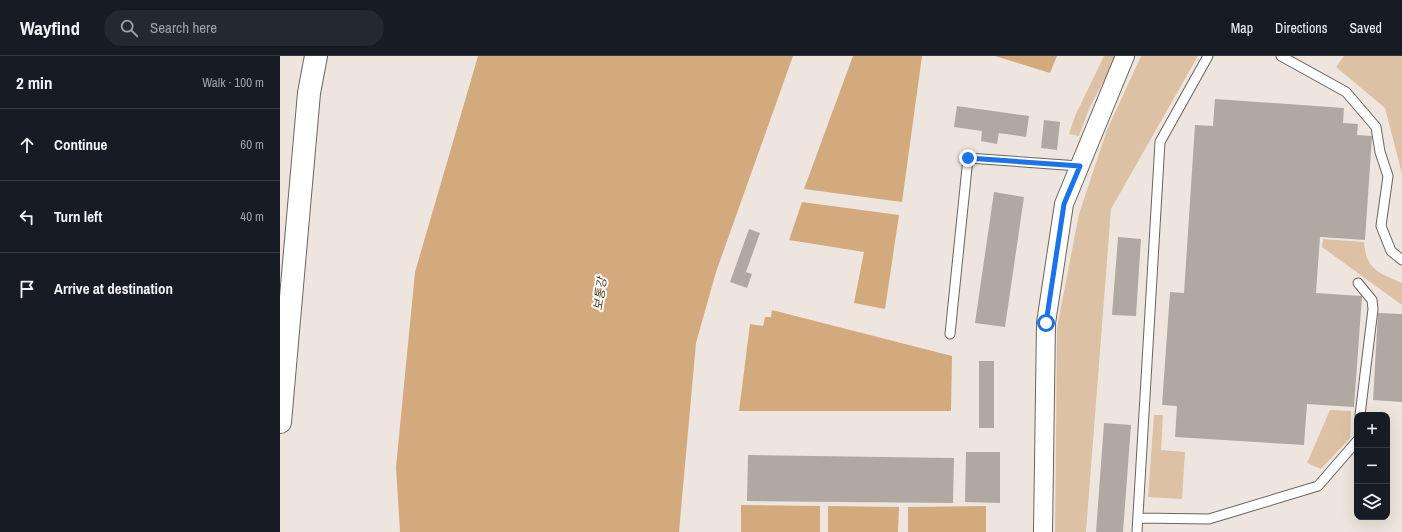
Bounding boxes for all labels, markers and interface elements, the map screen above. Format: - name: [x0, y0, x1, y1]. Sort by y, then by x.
- search box: [104, 10, 384, 46]
- text: Wayfind: [20, 15, 80, 41]
- icon: search: [118, 17, 140, 39]
- text: Search here: [150, 17, 217, 38]
- text: Map: [1231, 19, 1253, 37]
- text: Directions: [1275, 19, 1327, 37]
- text: Saved: [1349, 19, 1382, 37]
- text: 2 min: [16, 71, 52, 94]
- text: Walk · 100 m: [202, 74, 264, 91]
- icon: ahead: [16, 134, 38, 156]
- text: Continue: [54, 134, 107, 155]
- text: 60 m: [240, 136, 264, 153]
- route end: [959, 149, 977, 167]
- icon: left: [16, 206, 38, 228]
- text: Turn left: [54, 206, 102, 227]
- text: 40 m: [240, 208, 264, 225]
- water label: 보통강: [590, 275, 610, 312]
- icon: arrive: [16, 278, 38, 300]
- text: Arrive at destination: [54, 278, 173, 299]
- route start: [1037, 314, 1055, 332]
- map controls: [1354, 412, 1390, 520]
- button: +: [1354, 412, 1390, 448]
- button: −: [1354, 448, 1390, 484]
- button: layers: [1354, 484, 1390, 520]

